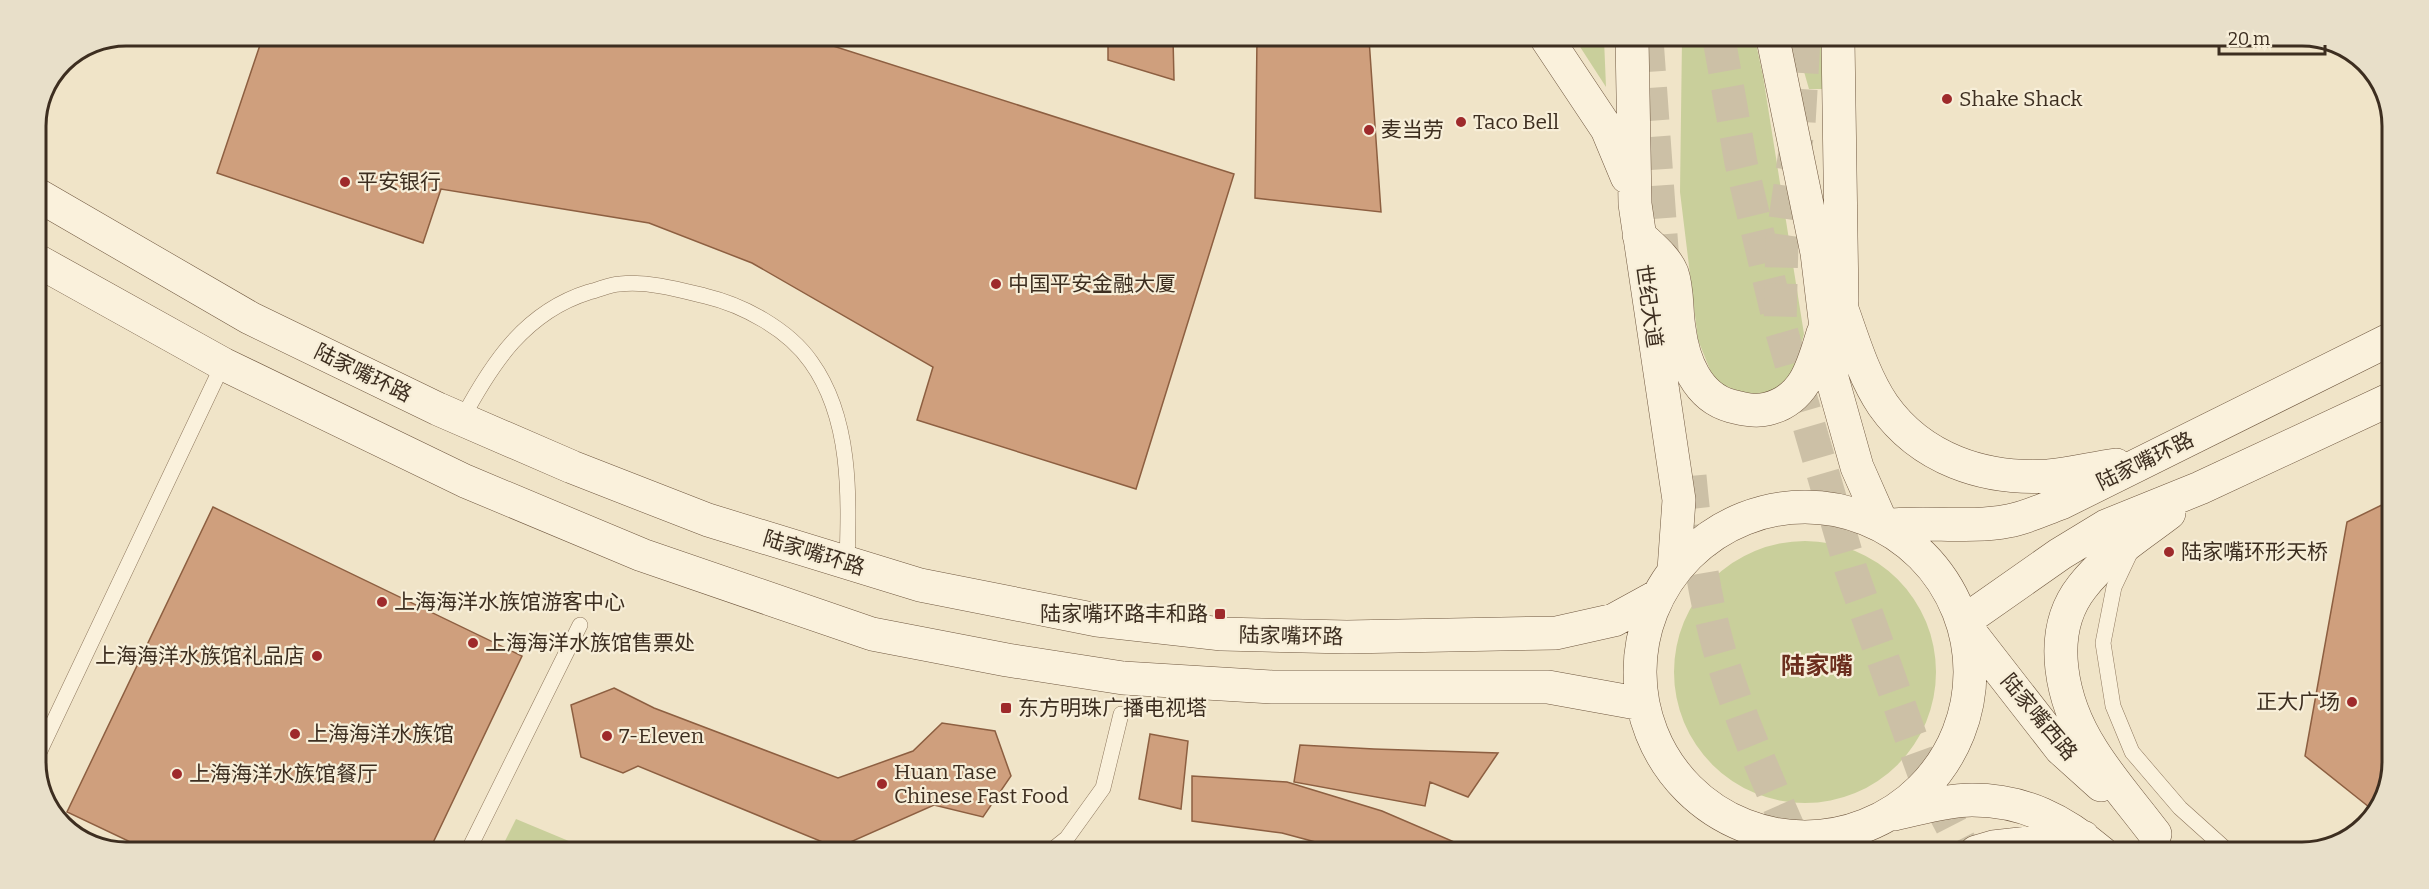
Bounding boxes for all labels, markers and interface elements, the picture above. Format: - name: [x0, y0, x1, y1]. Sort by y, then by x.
- scale bar: [2219, 18, 2326, 56]
- text: 20 m: [2228, 28, 2270, 50]
- place label: Shake Shack: [1959, 86, 2083, 112]
- marker: Shake Shack: [1940, 92, 1954, 106]
- place label: Taco Bell: [1473, 109, 1559, 135]
- marker: Taco Bell: [1454, 115, 1468, 129]
- place label: 麦当劳: [1381, 117, 1444, 143]
- marker: 麦当劳: [1362, 123, 1376, 137]
- place label: 平安银行: [357, 169, 441, 195]
- marker: 平安银行: [338, 175, 352, 189]
- street label: 世纪大道: [1630, 263, 1668, 349]
- place label: 中国平安金融大厦: [1008, 271, 1176, 297]
- marker: 中国平安金融大厦: [989, 277, 1003, 291]
- street label: 陆家嘴环路: [310, 338, 416, 408]
- street label: 陆家嘴环路: [2092, 426, 2198, 496]
- street label: 陆家嘴环路: [760, 525, 868, 581]
- place label: 陆家嘴环形天桥: [2181, 539, 2328, 565]
- marker: 陆家嘴环形天桥: [2162, 545, 2176, 559]
- place label: 上海海洋水族馆游客中心: [394, 589, 625, 615]
- marker: 上海海洋水族馆游客中心: [375, 595, 389, 609]
- place label: 陆家嘴环路丰和路: [1040, 601, 1208, 627]
- marker: 陆家嘴环路丰和路: [1213, 607, 1227, 621]
- street label: 陆家嘴环路: [1238, 622, 1344, 650]
- place label: 上海海洋水族馆售票处: [485, 630, 695, 656]
- marker: 上海海洋水族馆售票处: [466, 636, 480, 650]
- place label: 上海海洋水族馆礼品店: [95, 643, 305, 669]
- marker: 上海海洋水族馆礼品店: [310, 649, 324, 663]
- district label: 陆家嘴: [1781, 652, 1853, 680]
- street label: 陆家嘴西路: [1995, 668, 2083, 766]
- place label: 正大广场: [2256, 689, 2340, 715]
- place label: 东方明珠广播电视塔: [1018, 695, 1207, 721]
- marker: 正大广场: [2345, 695, 2359, 709]
- marker: 东方明珠广播电视塔: [999, 701, 1013, 715]
- place label: 上海海洋水族馆: [307, 721, 454, 747]
- place label: 7-Eleven: [619, 723, 704, 749]
- marker: 上海海洋水族馆: [288, 727, 302, 741]
- marker: 7-Eleven: [600, 729, 614, 743]
- place label: Huan Tase Chinese Fast Food: [894, 759, 1069, 809]
- place label: 上海海洋水族馆餐厅: [189, 761, 378, 787]
- marker: 上海海洋水族馆餐厅: [170, 767, 184, 781]
- marker: Huan Tase Chinese Fast Food: [875, 777, 889, 791]

